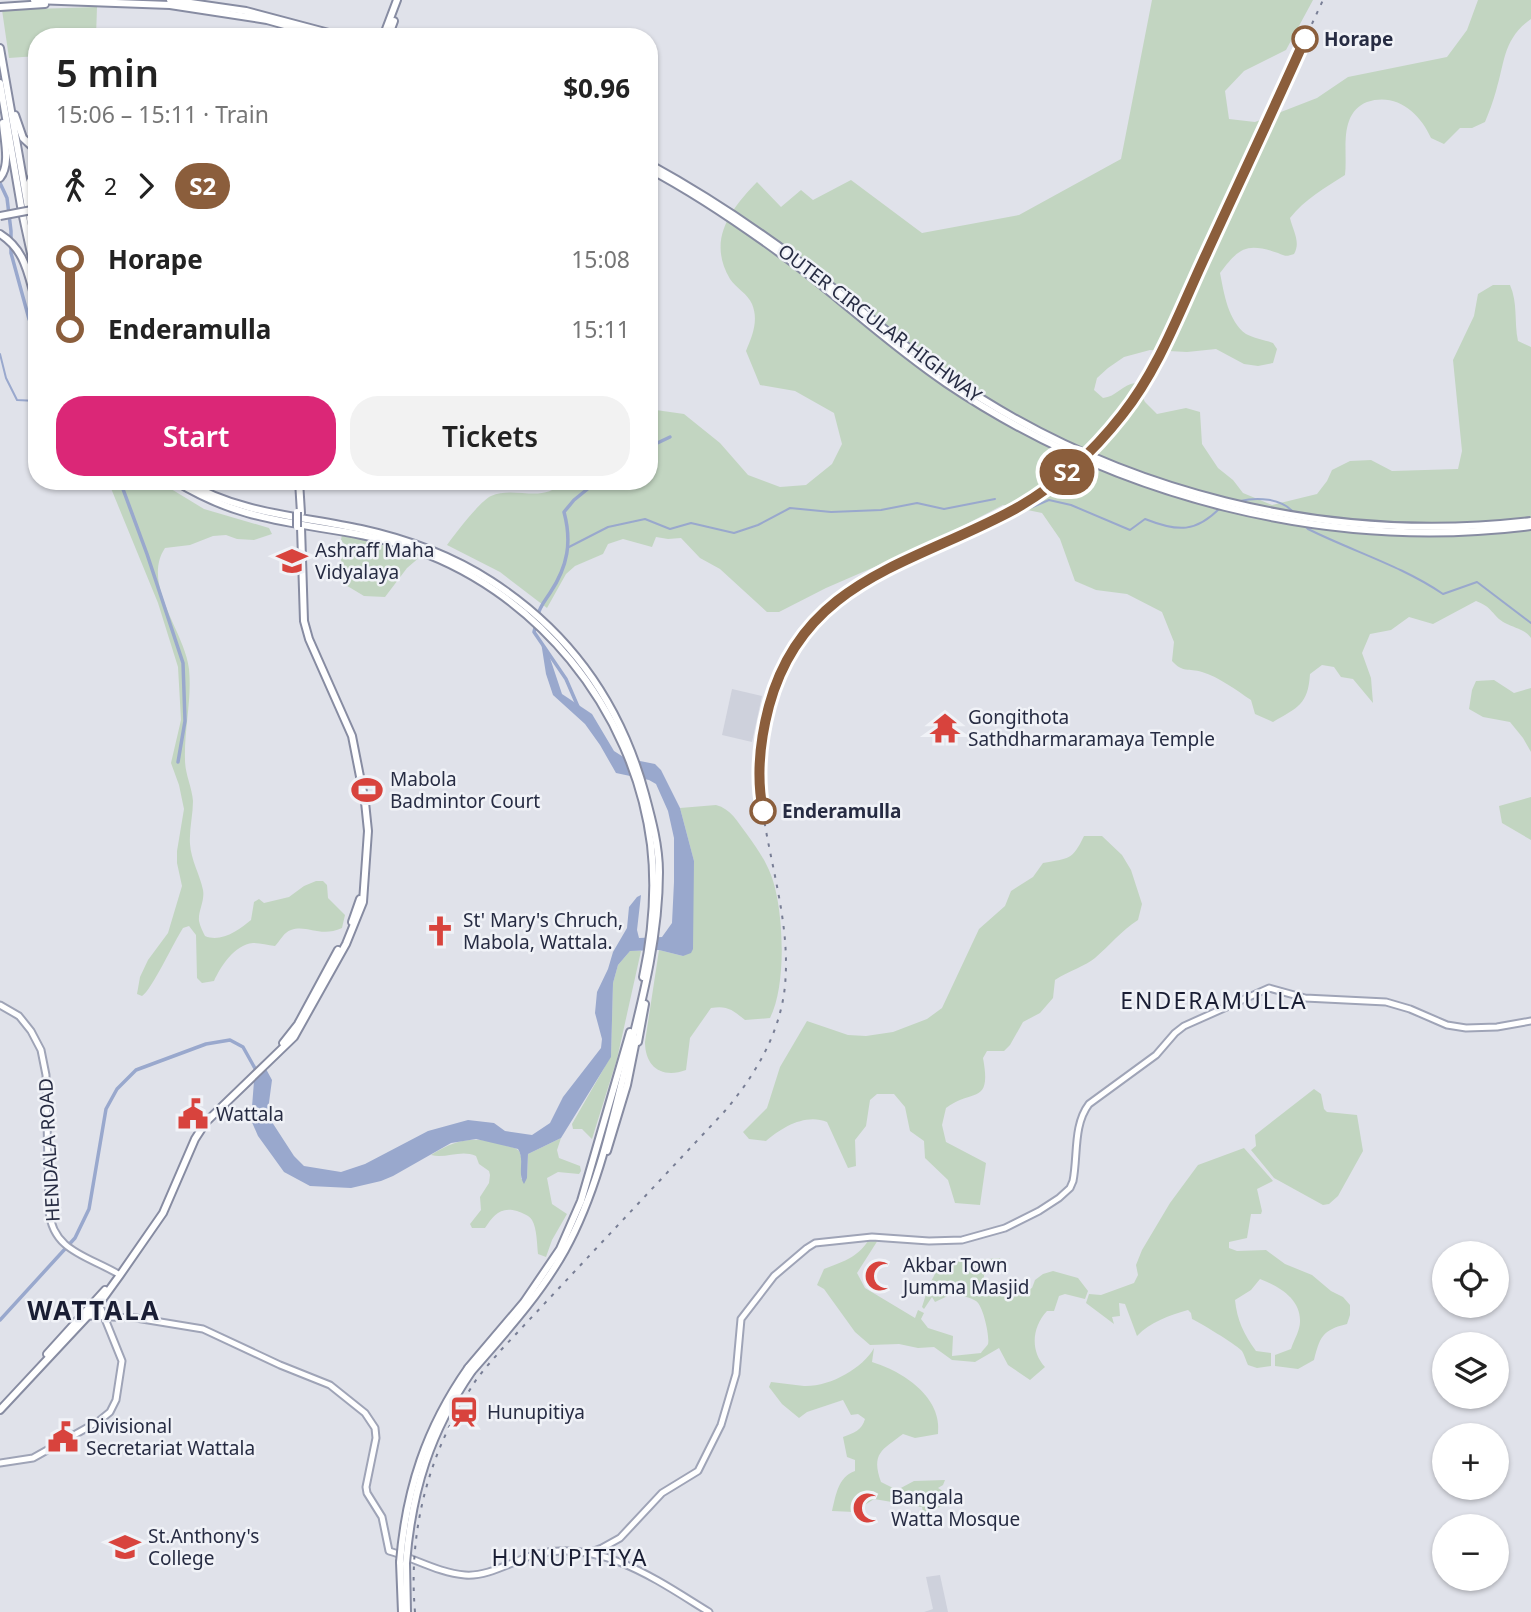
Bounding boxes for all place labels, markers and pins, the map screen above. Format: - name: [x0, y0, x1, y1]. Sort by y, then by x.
- marker: Horape: [1292, 26, 1318, 52]
- place label: Horape: [1324, 26, 1393, 52]
- place label: Ashraff Maha Vidyalaya: [315, 537, 434, 585]
- school or university icon: Ashraff Maha Vidyalaya: [275, 544, 309, 578]
- place label: Gongithota Sathdharmaramaya Temple: [968, 704, 1215, 752]
- temple icon: Gongithota Sathdharmaramaya Temple: [928, 711, 962, 745]
- place label: Mabola Badmintor Court: [390, 766, 540, 814]
- sports icon: Mabola Badmintor Court: [350, 773, 384, 807]
- marker: Enderamulla: [750, 798, 776, 824]
- place label: Enderamulla: [782, 798, 901, 824]
- place label: St' Mary's Chruch, Mabola, Wattala.: [463, 907, 623, 955]
- church icon: St' Mary's Chruch, Mabola, Wattala.: [423, 914, 457, 948]
- public building icon: Wattala: [176, 1097, 210, 1131]
- place label: Wattala: [216, 1101, 284, 1127]
- place label: Akbar Town Jumma Masjid: [901, 1252, 1030, 1300]
- mosque icon: Akbar Town Jumma Masjid: [863, 1259, 897, 1293]
- station icon: Hunupitiya: [447, 1395, 481, 1429]
- place label: Hunupitiya: [487, 1399, 585, 1425]
- place label: Divisional Secretariat Wattala: [86, 1413, 255, 1461]
- public building icon: Divisional Secretariat Wattala: [46, 1420, 80, 1454]
- place label: Bangala Watta Mosque: [891, 1484, 1020, 1532]
- mosque icon: Bangala Watta Mosque: [851, 1491, 885, 1525]
- place label: St.Anthony's College: [148, 1523, 259, 1571]
- school or university icon: St.Anthony's College: [108, 1530, 142, 1564]

